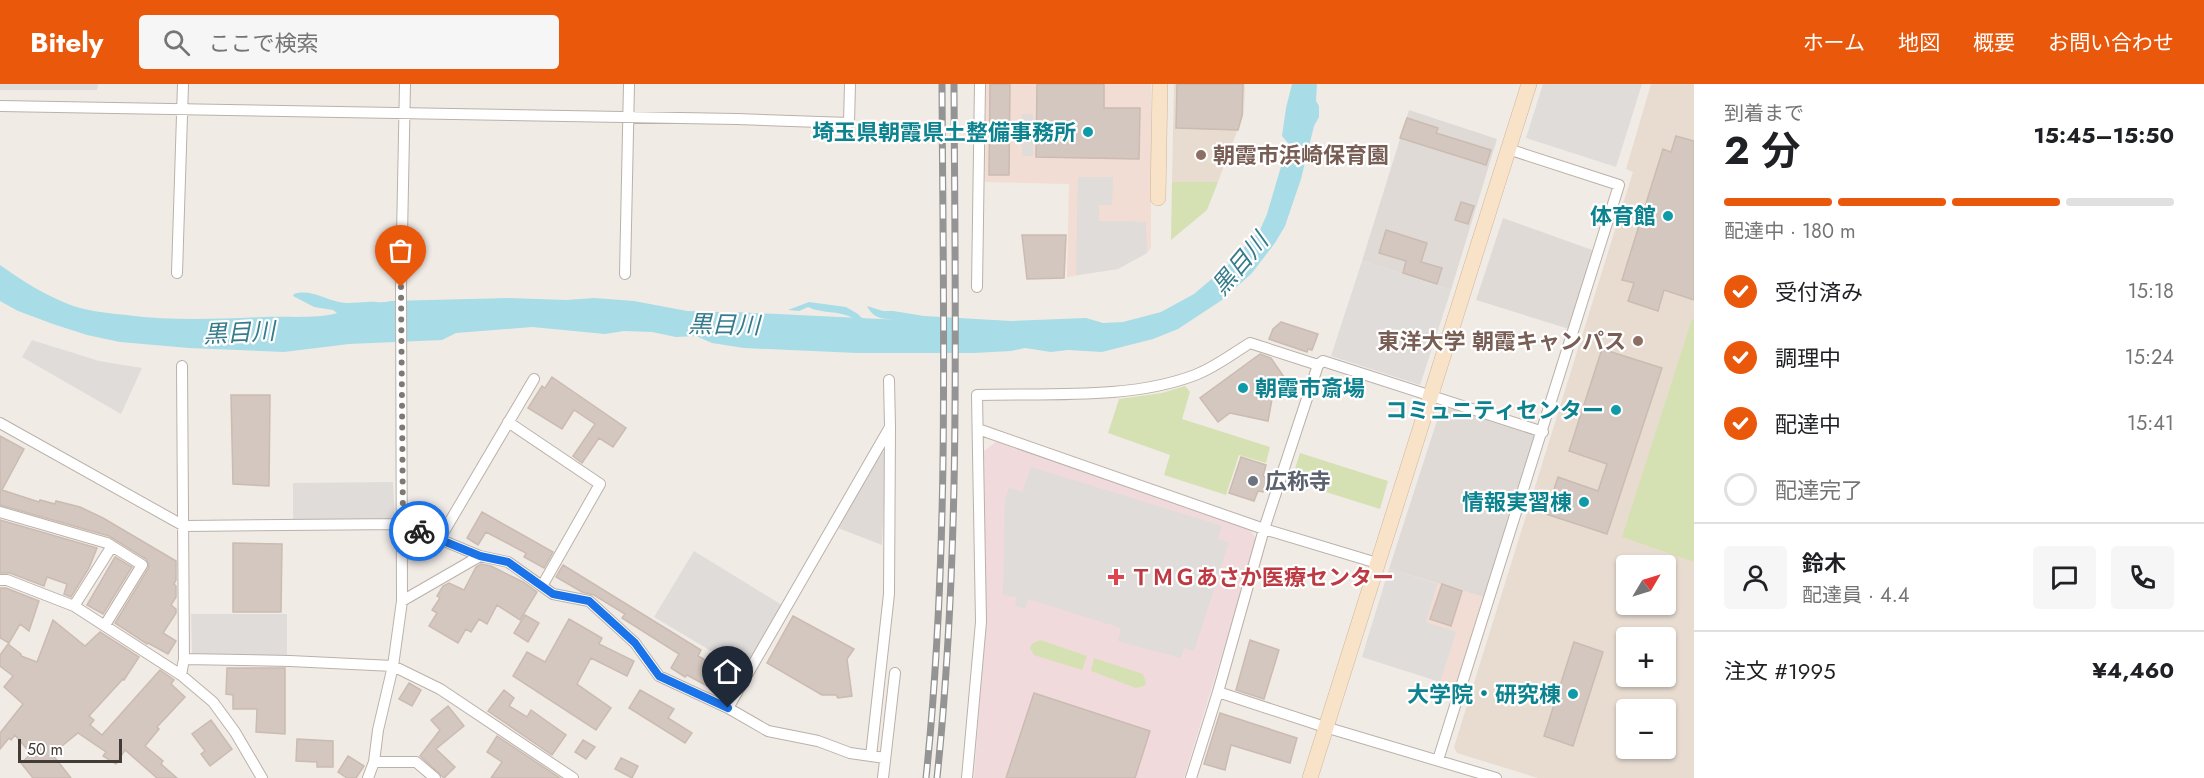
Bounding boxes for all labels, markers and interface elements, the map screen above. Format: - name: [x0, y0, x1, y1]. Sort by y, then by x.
- search box: [139, 15, 559, 69]
- text: Bitely: [30, 22, 103, 63]
- icon: search: [160, 26, 193, 59]
- text: ここで検索: [208, 27, 318, 59]
- text: ホーム: [1803, 28, 1865, 58]
- text: 地図: [1898, 28, 1940, 58]
- text: 概要: [1973, 28, 2015, 58]
- text: お問い合わせ: [2048, 28, 2174, 58]
- text: 到着まで: [1724, 99, 1804, 128]
- place label: 埼玉県朝霞県土整備事務所: [812, 116, 1076, 148]
- text: 15:45–15:50: [2034, 119, 2174, 151]
- text: 2 分: [1724, 122, 1800, 179]
- marker: 埼玉県朝霞県土整備事務所: [1081, 125, 1095, 139]
- place label: 朝霞市浜崎保育園: [1213, 139, 1389, 171]
- marker: 朝霞市浜崎保育園: [1194, 148, 1208, 162]
- place label: 体育館: [1590, 200, 1656, 232]
- marker: 体育館: [1661, 209, 1675, 223]
- text: 配達中 · 180 m: [1724, 217, 1856, 246]
- water label: 黒目川: [1203, 223, 1278, 303]
- pin: [375, 225, 426, 287]
- icon: bag: [384, 234, 417, 267]
- icon: check: [1724, 275, 1757, 308]
- text: 受付済み: [1775, 276, 1863, 308]
- text: 15:18: [2128, 277, 2174, 306]
- water label: 黒目川: [688, 306, 763, 343]
- water label: 黒目川: [202, 313, 279, 352]
- place label: 東洋大学 朝霞キャンパス: [1377, 325, 1626, 357]
- marker: 東洋大学 朝霞キャンパス: [1631, 334, 1645, 348]
- icon: check: [1724, 341, 1757, 374]
- text: 調理中: [1775, 342, 1841, 374]
- text: 15:24: [2125, 343, 2174, 372]
- place label: 朝霞市斎場: [1255, 372, 1365, 404]
- marker: 朝霞市斎場: [1236, 381, 1250, 395]
- place label: コミュニティセンター: [1385, 394, 1604, 426]
- marker: コミュニティセンター: [1609, 403, 1623, 417]
- icon: check: [1724, 407, 1757, 440]
- text: 配達中: [1775, 408, 1841, 440]
- text: 15:41: [2127, 409, 2174, 438]
- place label: 広称寺: [1265, 465, 1331, 497]
- marker: 広称寺: [1246, 474, 1260, 488]
- text: 配達完了: [1775, 474, 1863, 506]
- place label: 情報実習棟: [1462, 486, 1572, 518]
- marker: 情報実習棟: [1577, 495, 1591, 509]
- courier: [389, 501, 449, 561]
- icon: bike: [403, 515, 436, 548]
- button: person: [1724, 546, 1787, 609]
- button: chat: [2033, 546, 2096, 609]
- button: phone: [2111, 546, 2174, 609]
- text: 鈴木: [1802, 547, 1846, 579]
- north arrow: [1616, 555, 1676, 615]
- map controls: [1616, 555, 1676, 759]
- place label: ＴＭＧあさか医療センター: [1130, 561, 1394, 593]
- marker: ＴＭＧあさか医療センター: [1107, 568, 1125, 586]
- text: 配達員 · 4.4: [1802, 581, 1909, 610]
- button: +: [1616, 627, 1676, 687]
- pin: [702, 646, 753, 708]
- text: ¥4,460: [2092, 654, 2174, 686]
- icon: home: [711, 655, 744, 688]
- text: 注文 #1995: [1724, 655, 1836, 687]
- place label: 大学院・研究棟: [1407, 678, 1561, 710]
- marker: 大学院・研究棟: [1566, 687, 1580, 701]
- button: −: [1616, 699, 1676, 759]
- scale bar: [18, 736, 122, 764]
- text: 50 m: [27, 738, 63, 761]

